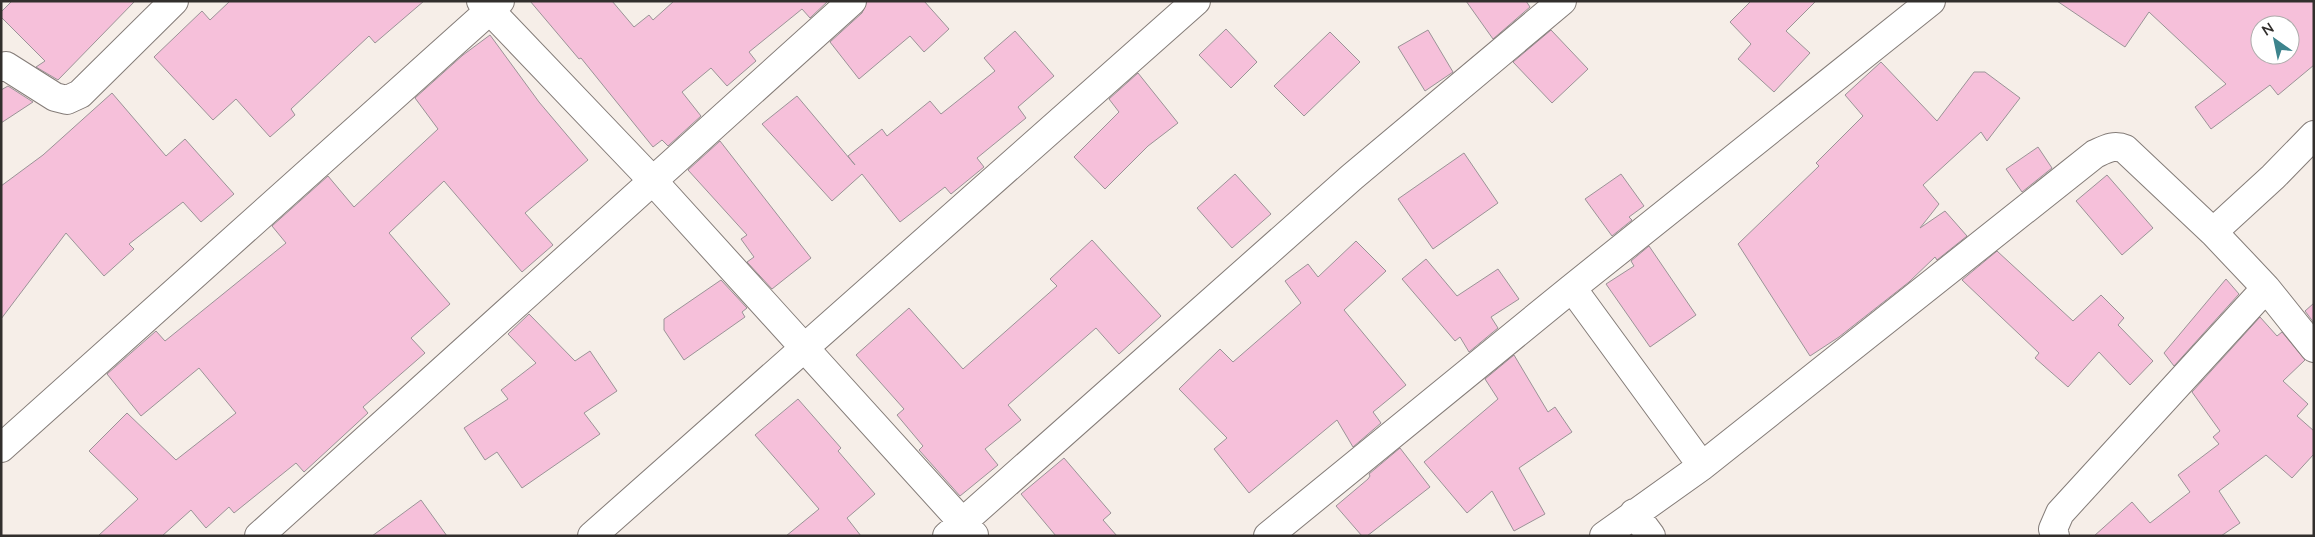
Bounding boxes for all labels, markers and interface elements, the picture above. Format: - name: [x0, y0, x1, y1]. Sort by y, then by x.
- north arrow: [2250, 15, 2300, 65]
- text: N: [2258, 19, 2277, 39]

